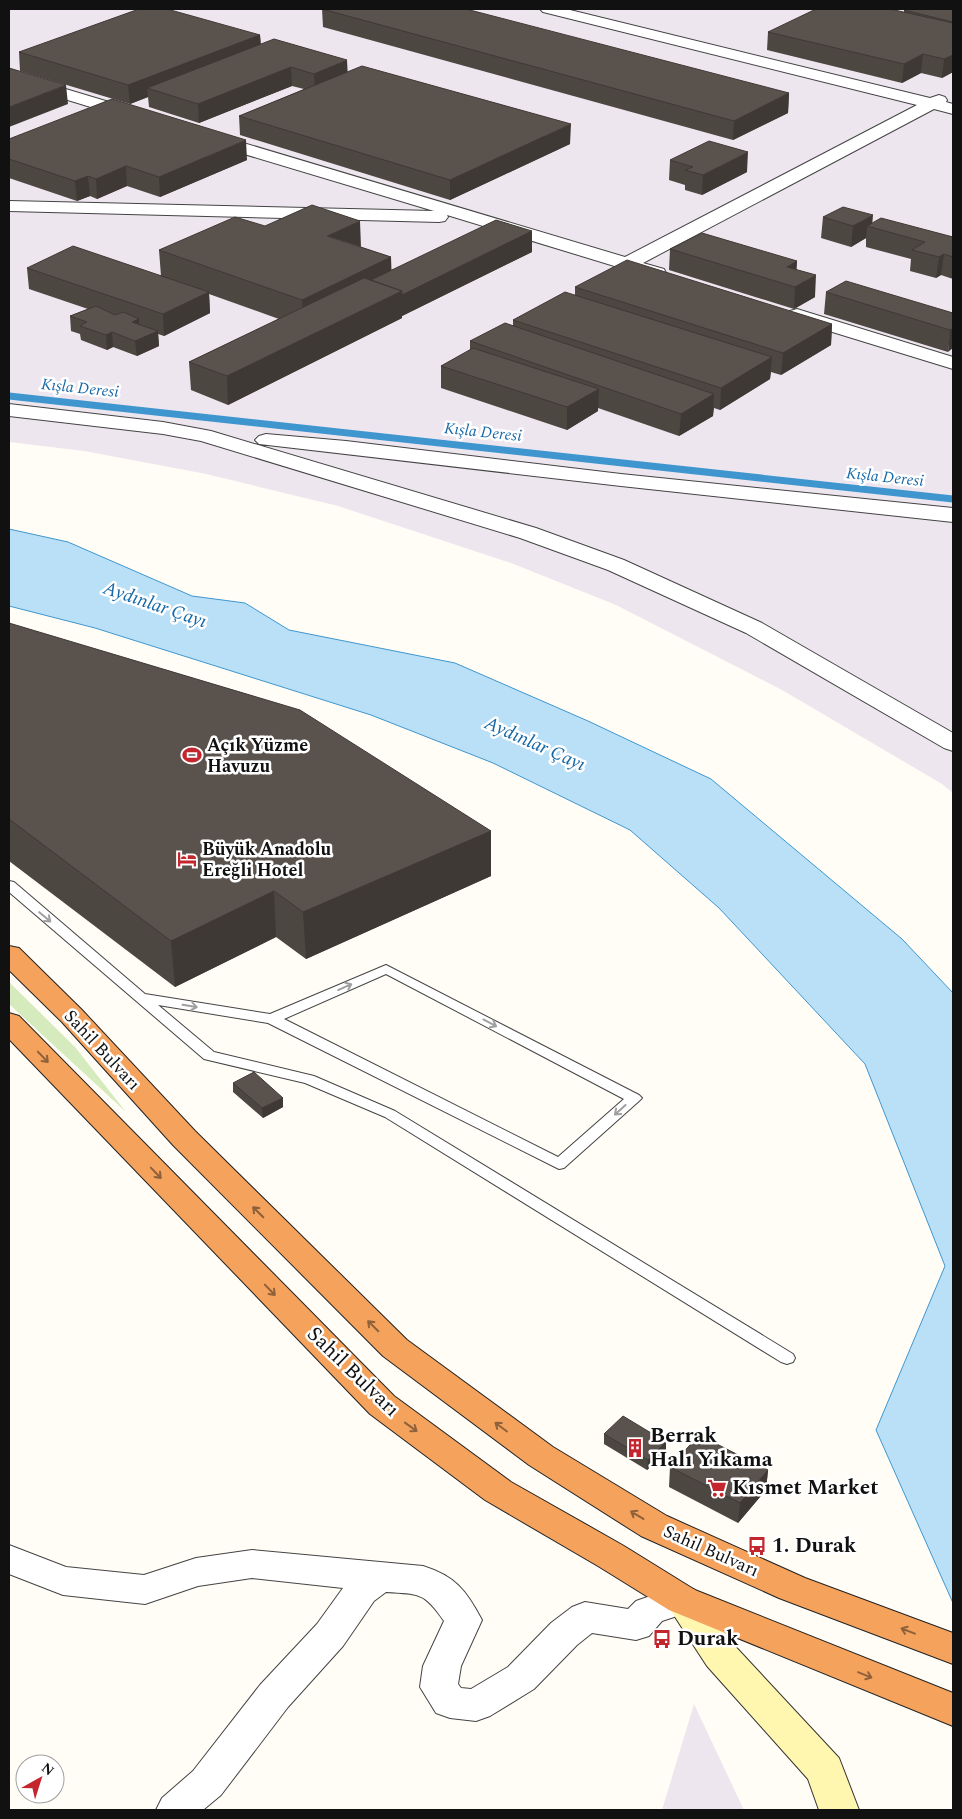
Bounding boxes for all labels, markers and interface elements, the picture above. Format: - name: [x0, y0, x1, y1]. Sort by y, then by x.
- water label: Kışla Deresi: [40, 372, 120, 404]
- water label: Kışla Deresi: [443, 416, 523, 448]
- water label: Kışla Deresi: [845, 461, 925, 493]
- water label: Aydınlar Çayı: [98, 573, 211, 636]
- water label: Aydınlar Çayı: [479, 708, 590, 779]
- place label: Açık Yüzme Havuzu: [207, 732, 308, 780]
- sports icon: Açık Yüzme Havuzu: [181, 744, 203, 766]
- place label: Büyük Anadolu Ereğli Hotel: [202, 836, 332, 884]
- hotel icon: Büyük Anadolu Ereğli Hotel: [176, 848, 198, 870]
- one-way arrow: [39, 912, 52, 923]
- one-way arrow: [337, 981, 352, 991]
- one-way arrow: [182, 1001, 198, 1011]
- street label: Sahil Bulvarı: [57, 1004, 147, 1096]
- one-way arrow: [483, 1018, 498, 1028]
- one-way arrow: [37, 1051, 49, 1063]
- one-way arrow: [613, 1104, 626, 1116]
- one-way arrow: [150, 1167, 162, 1179]
- one-way arrow: [253, 1206, 265, 1218]
- one-way arrow: [263, 1283, 275, 1295]
- street label: Sahil Bulvarı: [299, 1319, 407, 1425]
- one-way arrow: [367, 1320, 380, 1332]
- place label: Berrak Halı Yıkama: [650, 1420, 773, 1476]
- one-way arrow: [495, 1421, 508, 1432]
- one-way arrow: [404, 1422, 418, 1432]
- building icon: Berrak Halı Yıkama: [624, 1437, 646, 1459]
- place label: Kısmet Market: [732, 1472, 878, 1504]
- supermarket icon: Kısmet Market: [706, 1477, 728, 1499]
- one-way arrow: [630, 1510, 644, 1520]
- street label: Sahil Bulvarı: [659, 1518, 763, 1584]
- place label: 1. Durak: [772, 1530, 857, 1562]
- bus stop icon: 1. Durak: [746, 1535, 768, 1557]
- place label: Durak: [677, 1623, 739, 1655]
- one-way arrow: [900, 1626, 916, 1635]
- bus stop icon: Durak: [651, 1628, 673, 1650]
- one-way arrow: [857, 1671, 872, 1680]
- north arrow: [15, 1754, 65, 1804]
- text: N: [37, 1758, 59, 1781]

